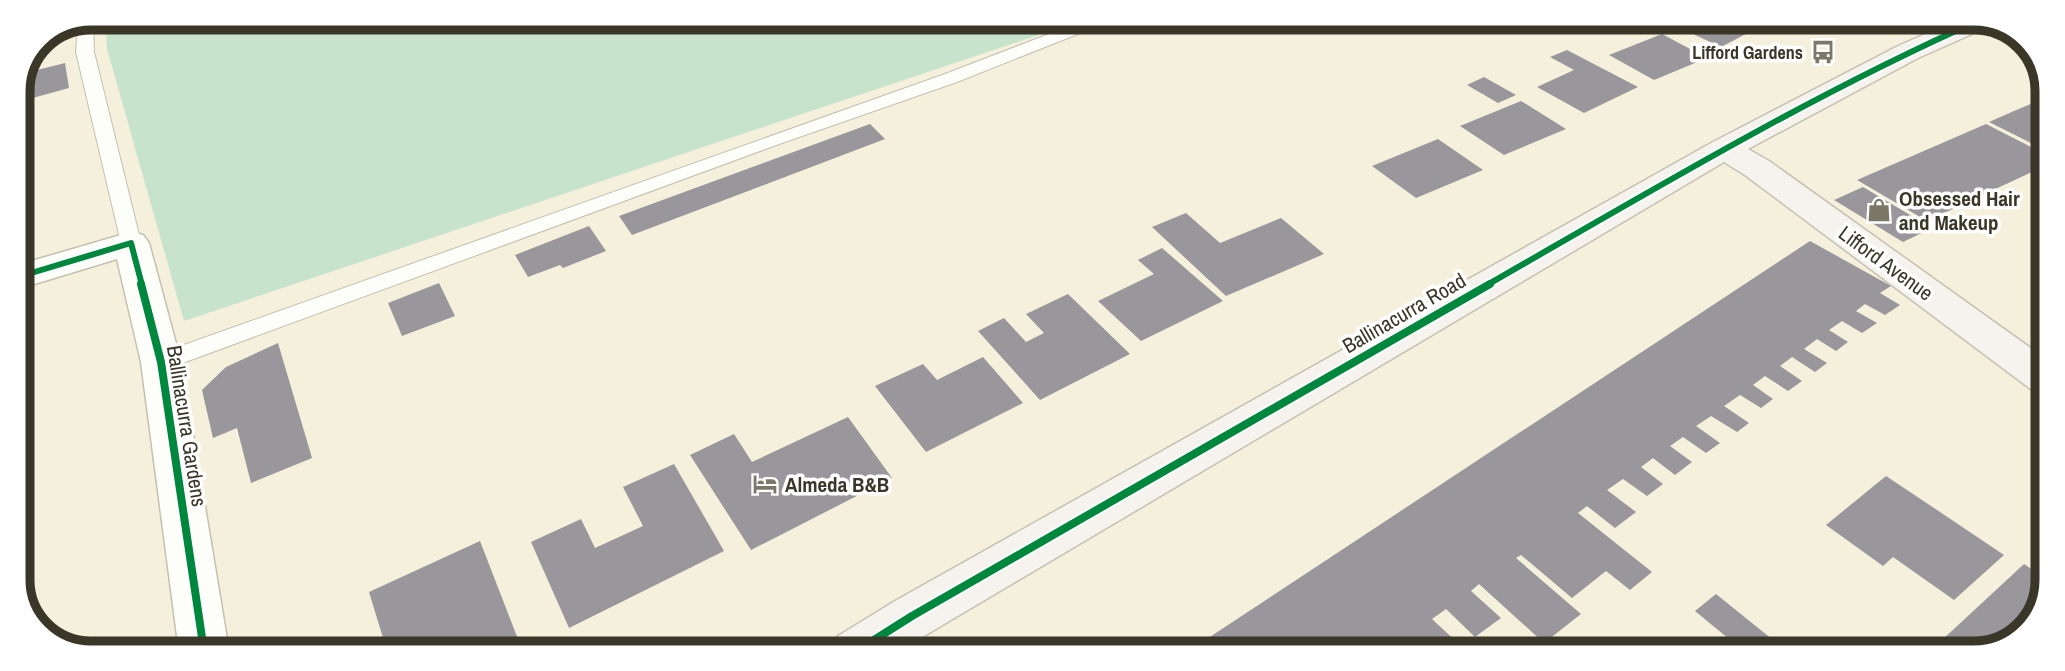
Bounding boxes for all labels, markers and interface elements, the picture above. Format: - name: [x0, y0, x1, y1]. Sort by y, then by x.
- bus stop icon: Lifford Gardens: [1809, 38, 1837, 66]
- place label: Lifford Gardens: [1692, 40, 1803, 65]
- place label: Obsessed Hair and Makeup: [1899, 184, 2020, 237]
- shop icon: Obsessed Hair and Makeup: [1865, 196, 1893, 224]
- street label: Lifford Avenue: [1833, 219, 1939, 307]
- street label: Ballinacurra Road: [1337, 266, 1471, 360]
- street label: Ballinacurra Gardens: [160, 343, 214, 509]
- hotel icon: Almeda B&B: [751, 470, 779, 498]
- place label: Almeda B&B: [785, 470, 889, 499]

